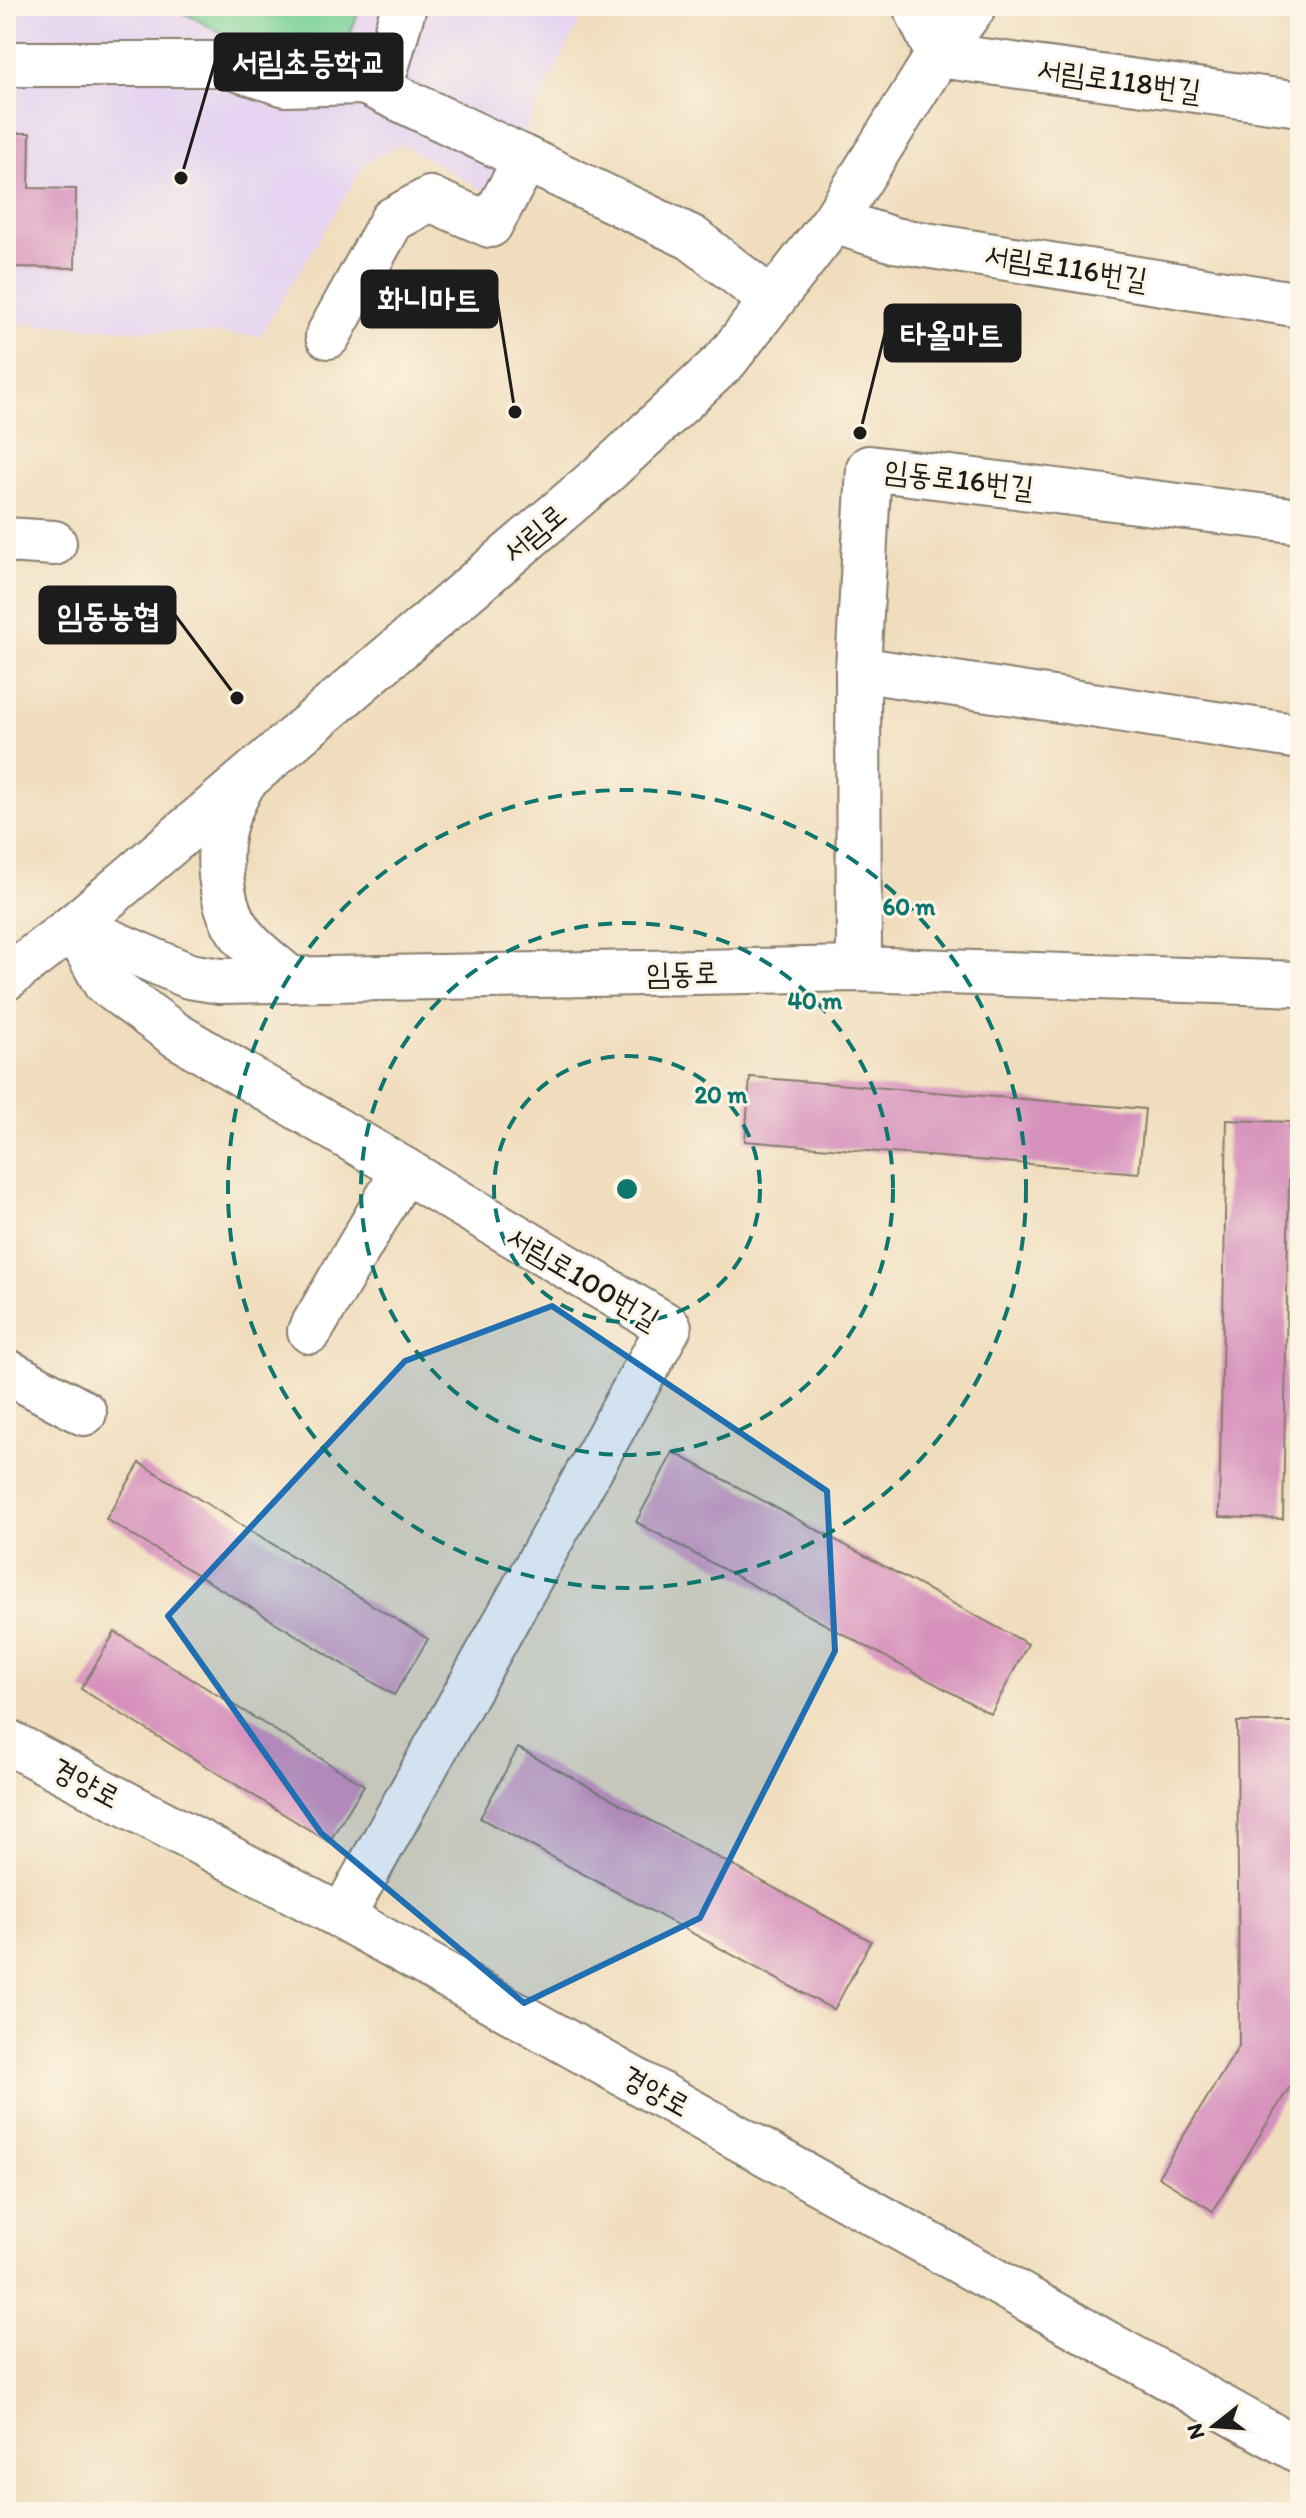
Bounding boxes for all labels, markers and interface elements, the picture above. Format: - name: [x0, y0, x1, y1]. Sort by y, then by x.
- callout: 서림초등학교: [215, 34, 402, 90]
- text: 서림초등학교: [232, 43, 386, 81]
- street label: 서림로118번길: [1035, 50, 1203, 109]
- street label: 서림로116번길: [982, 235, 1150, 298]
- callout: 화니마트: [362, 271, 497, 327]
- text: 화니마트: [378, 280, 481, 318]
- callout: 타올마트: [885, 305, 1020, 361]
- text: 타올마트: [901, 315, 1004, 353]
- street label: 임동로16번길: [882, 451, 1036, 506]
- street label: 서림로: [494, 495, 573, 570]
- callout: 임동농협: [40, 587, 175, 643]
- text: 임동농협: [57, 596, 160, 634]
- text: 60 m: [882, 892, 936, 921]
- street label: 임동로: [645, 953, 719, 992]
- text: 40 m: [788, 986, 843, 1015]
- text: 20 m: [695, 1080, 748, 1109]
- centre of rings: [613, 1175, 641, 1203]
- street label: 서림로100번길: [500, 1218, 666, 1338]
- street label: 경양로: [46, 1749, 127, 1816]
- street label: 경양로: [616, 2057, 697, 2124]
- north arrow: [1174, 2386, 1254, 2466]
- text: N: [1180, 2421, 1210, 2443]

